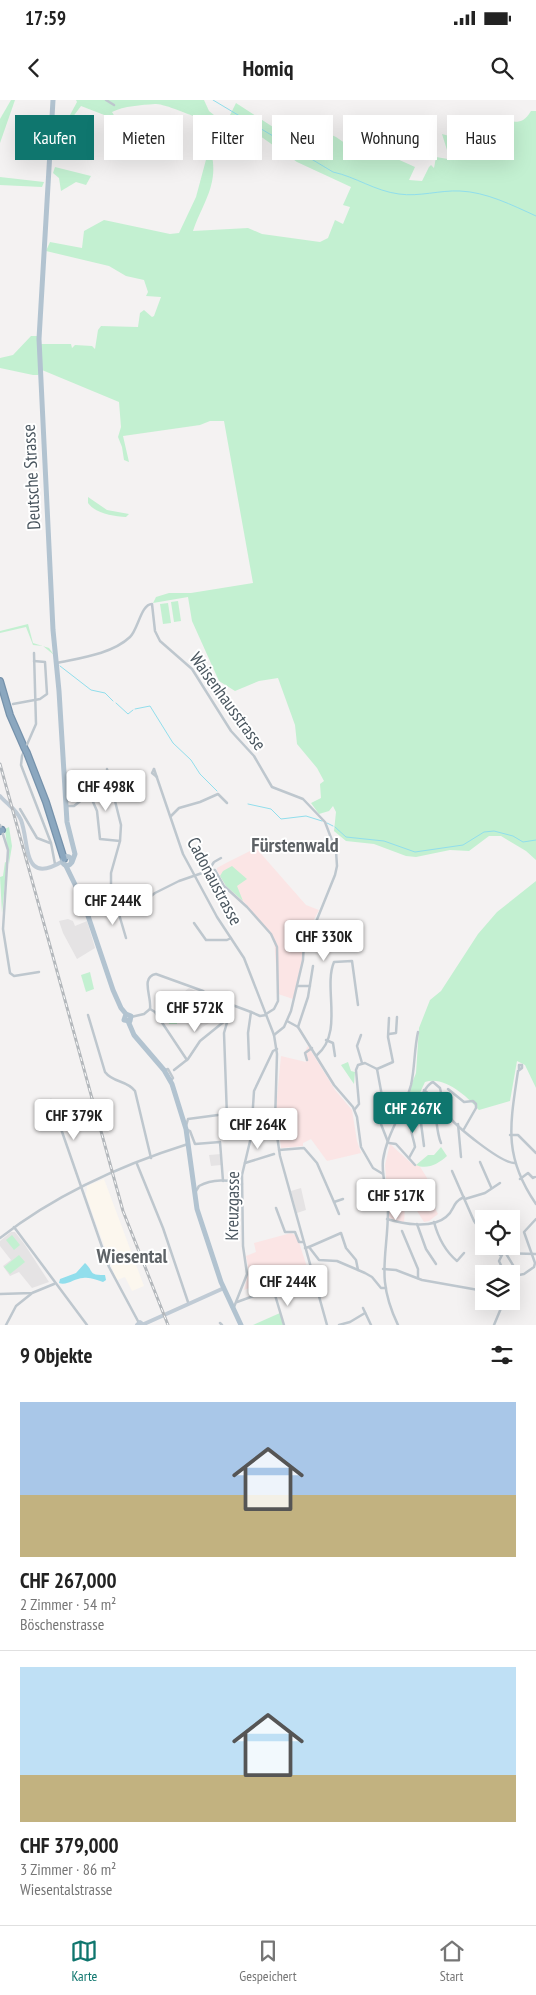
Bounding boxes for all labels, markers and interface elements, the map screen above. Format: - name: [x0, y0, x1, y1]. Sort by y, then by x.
- text: 17:59: [25, 6, 66, 30]
- icon: back: [20, 54, 48, 82]
- text: Homiq: [243, 54, 293, 82]
- icon: search: [488, 54, 516, 82]
- chip: Kaufen: [15, 115, 94, 160]
- chip: Mieten: [104, 115, 183, 160]
- chip: Filter: [193, 115, 262, 160]
- chip: Neu: [272, 115, 333, 160]
- chip: Wohnung: [343, 115, 437, 160]
- chip: Haus: [447, 115, 514, 160]
- street label: Deutsche Strasse: [17, 424, 45, 530]
- street label: Waisenhausstrasse: [185, 647, 271, 755]
- pin: CHF 498K: [54, 770, 158, 812]
- text: CHF 498K: [77, 776, 135, 796]
- district label: Fürstenwald: [251, 832, 339, 858]
- street label: Cadonaustrasse: [182, 833, 248, 929]
- pin: CHF 244K: [61, 884, 165, 926]
- text: CHF 244K: [84, 890, 142, 910]
- pin: CHF 330K: [272, 920, 376, 962]
- text: CHF 330K: [295, 926, 353, 946]
- pin: CHF 572K: [143, 990, 247, 1033]
- text: CHF 572K: [166, 997, 224, 1017]
- pin: CHF 267K: [361, 1092, 465, 1134]
- pin: CHF 379K: [22, 1098, 126, 1141]
- text: CHF 267K: [384, 1098, 442, 1118]
- text: CHF 379K: [45, 1105, 103, 1125]
- pin: CHF 264K: [206, 1108, 310, 1150]
- text: CHF 264K: [229, 1114, 287, 1134]
- street label: Kreuzgasse: [220, 1171, 244, 1241]
- pin: CHF 517K: [344, 1178, 448, 1221]
- text: CHF 517K: [367, 1185, 425, 1205]
- map controls: [475, 1210, 520, 1310]
- button: locate: [475, 1210, 520, 1255]
- district label: Wiesental: [96, 1243, 168, 1269]
- pin: CHF 244K: [236, 1264, 340, 1307]
- button: layers: [475, 1265, 520, 1310]
- text: CHF 244K: [259, 1271, 317, 1291]
- icon: filters: [488, 1341, 516, 1369]
- text: 9 Objekte: [20, 1342, 92, 1369]
- icon: home: [223, 1434, 313, 1524]
- text: CHF 267,000: [20, 1567, 117, 1594]
- text: 2 Zimmer · 54 m²: [20, 1594, 116, 1614]
- text: Böschenstrasse: [20, 1614, 104, 1634]
- icon: home: [223, 1700, 313, 1790]
- text: CHF 379,000: [20, 1832, 119, 1859]
- text: 3 Zimmer · 86 m²: [20, 1859, 116, 1879]
- text: Wiesentalstrasse: [20, 1879, 112, 1899]
- tab: Karte: [70, 1937, 98, 1985]
- tab: Gespeichert: [239, 1937, 297, 1985]
- tab: Start: [438, 1937, 466, 1985]

